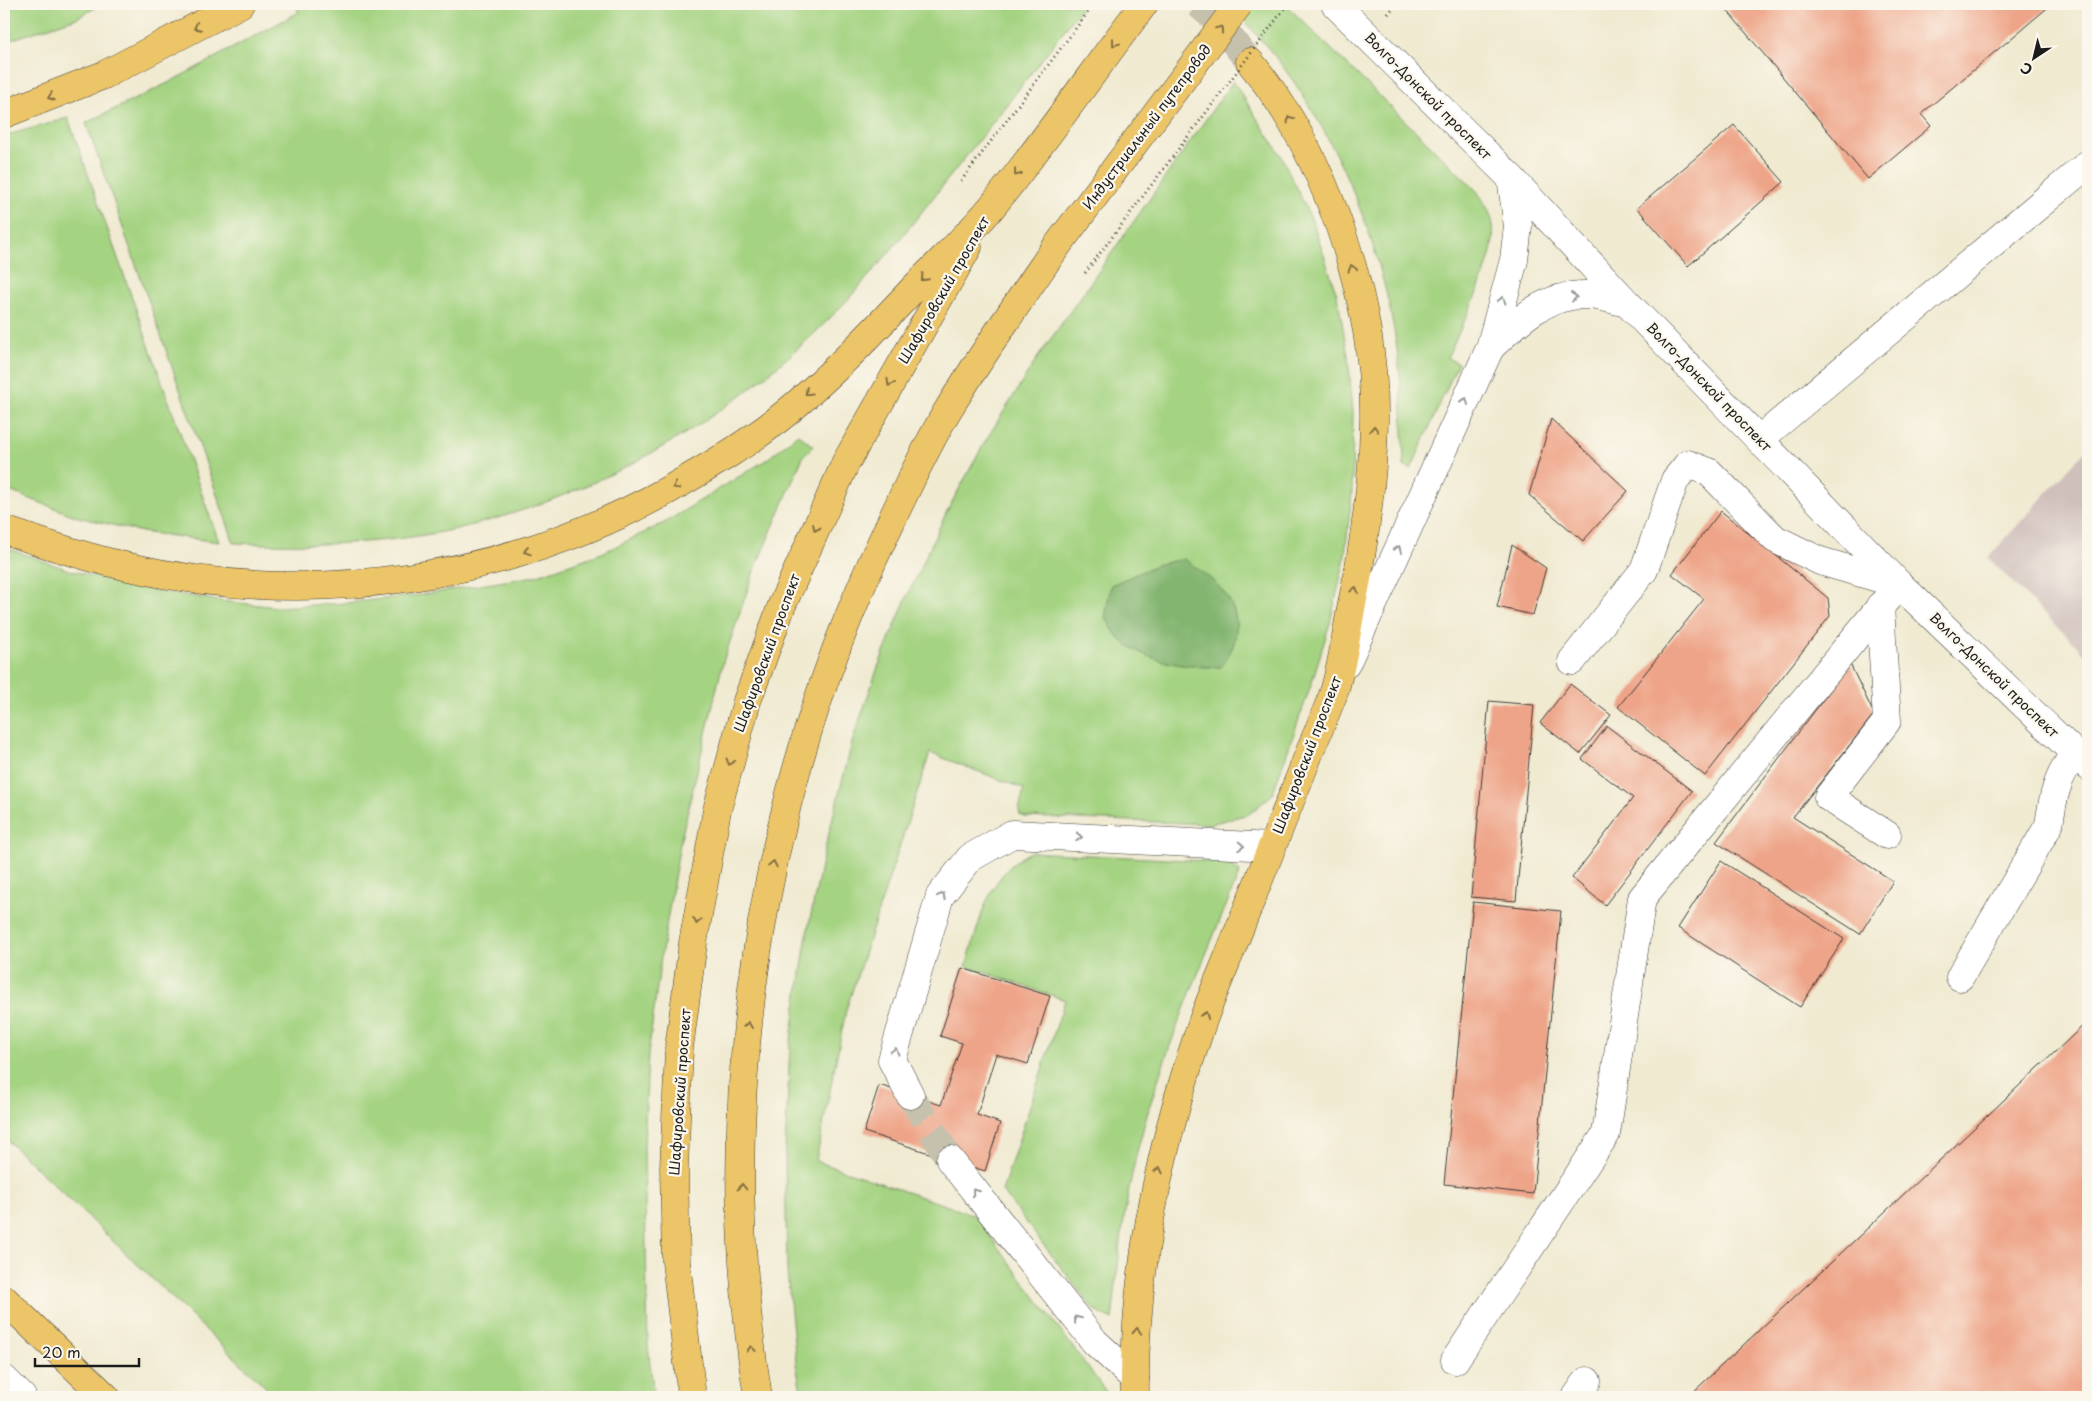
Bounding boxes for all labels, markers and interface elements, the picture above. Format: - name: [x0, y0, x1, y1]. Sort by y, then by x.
- one-way arrow: [193, 21, 202, 31]
- one-way arrow: [1214, 25, 1223, 35]
- street label: Волго-Донской проспект: [1360, 27, 1497, 164]
- north arrow: [2010, 32, 2060, 82]
- one-way arrow: [1112, 37, 1121, 47]
- street label: Индустриальный путепровод: [1077, 40, 1216, 214]
- text: С: [2016, 57, 2037, 81]
- one-way arrow: [47, 91, 55, 101]
- one-way arrow: [1286, 116, 1296, 125]
- one-way arrow: [1015, 167, 1023, 176]
- street label: Шафировский проспект: [893, 212, 995, 367]
- one-way arrow: [1347, 265, 1357, 273]
- one-way arrow: [921, 273, 930, 282]
- one-way arrow: [1570, 292, 1578, 303]
- one-way arrow: [1496, 297, 1506, 305]
- street label: Волго-Донской проспект: [1642, 317, 1777, 456]
- one-way arrow: [886, 378, 896, 387]
- one-way arrow: [805, 387, 814, 396]
- one-way arrow: [1459, 397, 1470, 406]
- one-way arrow: [1368, 425, 1379, 433]
- one-way arrow: [672, 479, 681, 489]
- one-way arrow: [812, 523, 823, 532]
- one-way arrow: [1392, 545, 1403, 554]
- one-way arrow: [524, 546, 532, 556]
- street label: Шафировский проспект: [728, 570, 805, 735]
- one-way arrow: [1350, 586, 1360, 595]
- street label: Волго-Донской проспект: [1925, 607, 2064, 742]
- street label: Шафировский проспект: [1267, 673, 1346, 837]
- one-way arrow: [726, 758, 736, 766]
- one-way arrow: [1075, 832, 1083, 843]
- one-way arrow: [1237, 840, 1245, 851]
- one-way arrow: [767, 860, 777, 869]
- one-way arrow: [936, 892, 946, 901]
- one-way arrow: [692, 917, 702, 925]
- street label: Шафировский проспект: [663, 1008, 696, 1176]
- one-way arrow: [1199, 1011, 1210, 1020]
- one-way arrow: [742, 1020, 753, 1028]
- one-way arrow: [889, 1047, 899, 1056]
- one-way arrow: [1153, 1166, 1164, 1175]
- one-way arrow: [736, 1183, 747, 1191]
- one-way arrow: [973, 1189, 981, 1198]
- one-way arrow: [1074, 1316, 1082, 1325]
- one-way arrow: [1132, 1327, 1143, 1335]
- scale bar: [35, 1336, 139, 1368]
- text: 20 m: [42, 1340, 81, 1363]
- one-way arrow: [746, 1345, 757, 1353]

